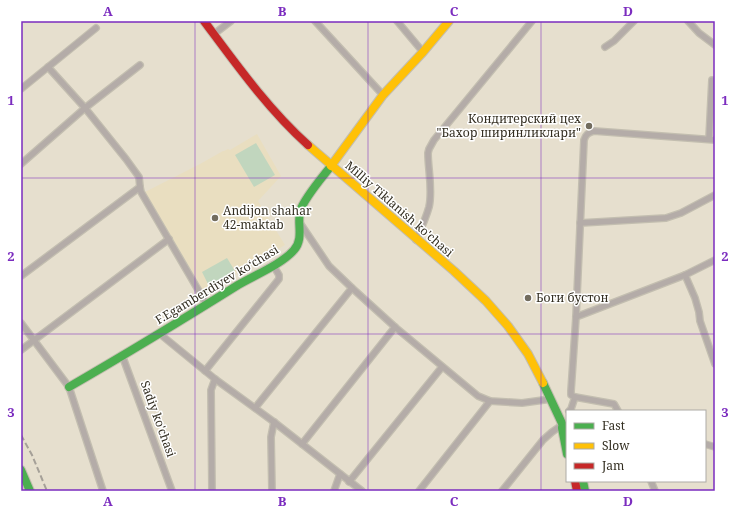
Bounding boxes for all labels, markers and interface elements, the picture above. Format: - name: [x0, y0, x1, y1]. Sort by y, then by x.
- text: A: [103, 2, 113, 20]
- text: B: [278, 2, 287, 20]
- text: C: [450, 2, 459, 20]
- text: D: [623, 2, 633, 20]
- text: 1: [7, 91, 15, 109]
- text: 1: [721, 91, 729, 109]
- place label: Кондитерский цех "Бахор ширинликлари": [437, 110, 581, 141]
- marker: Кондитерский цех "Бахор ширинликлари": [584, 121, 594, 131]
- street label: Milliy Tiklanish ko'chasi: [342, 157, 457, 261]
- place label: Andijon shahar 42-maktab: [223, 202, 312, 233]
- marker: Andijon shahar 42-maktab: [210, 213, 220, 223]
- street label: F.Egamberdiyev kо‘chasi: [152, 241, 282, 328]
- text: 2: [7, 247, 15, 265]
- text: 2: [721, 247, 729, 265]
- place label: Боги бустон: [536, 289, 609, 306]
- marker: Боги бустон: [523, 293, 533, 303]
- street label: Sadiy ko'chasi: [137, 378, 180, 459]
- text: 3: [7, 403, 15, 421]
- text: 3: [721, 403, 729, 421]
- legend: [566, 410, 706, 482]
- text: Fast: [602, 417, 625, 434]
- text: Slow: [602, 437, 630, 454]
- text: Jam: [601, 457, 624, 474]
- text: A: [103, 492, 113, 510]
- text: B: [278, 492, 287, 510]
- text: C: [450, 492, 459, 510]
- text: D: [623, 492, 633, 510]

